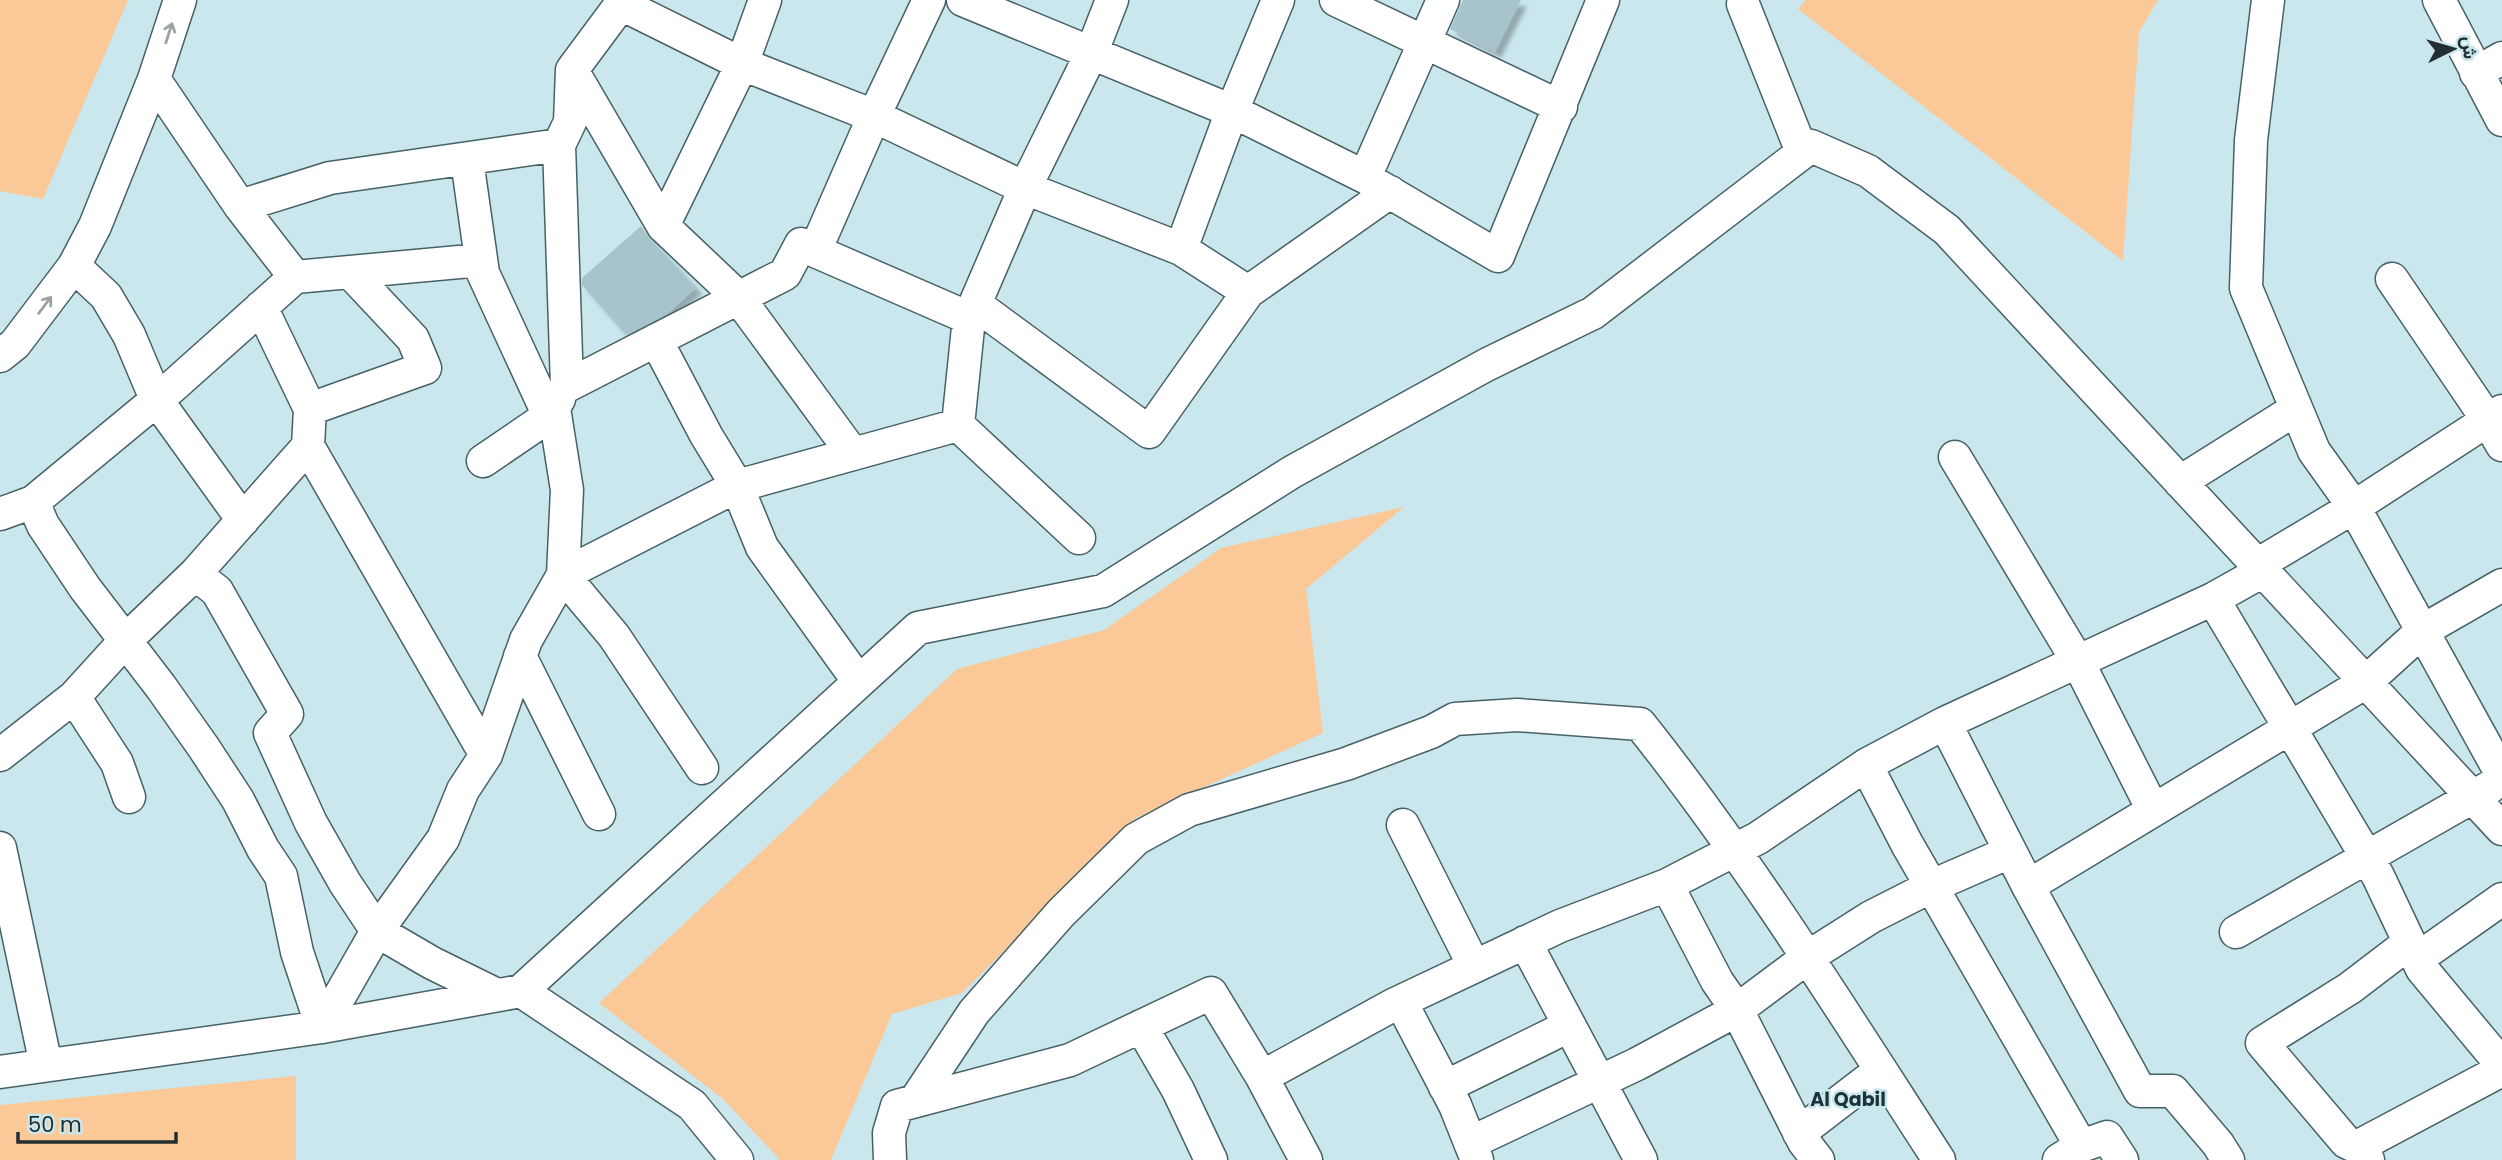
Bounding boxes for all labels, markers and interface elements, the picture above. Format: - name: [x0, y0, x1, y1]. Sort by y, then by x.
- north arrow: [2418, 14, 2488, 84]
- one-way arrow: [164, 22, 176, 44]
- text: ش: [2455, 35, 2484, 60]
- one-way arrow: [37, 296, 52, 314]
- district label: Al Qabil: [1810, 1086, 1886, 1113]
- scale bar: [18, 1100, 175, 1144]
- text: 50 m: [28, 1110, 82, 1139]

